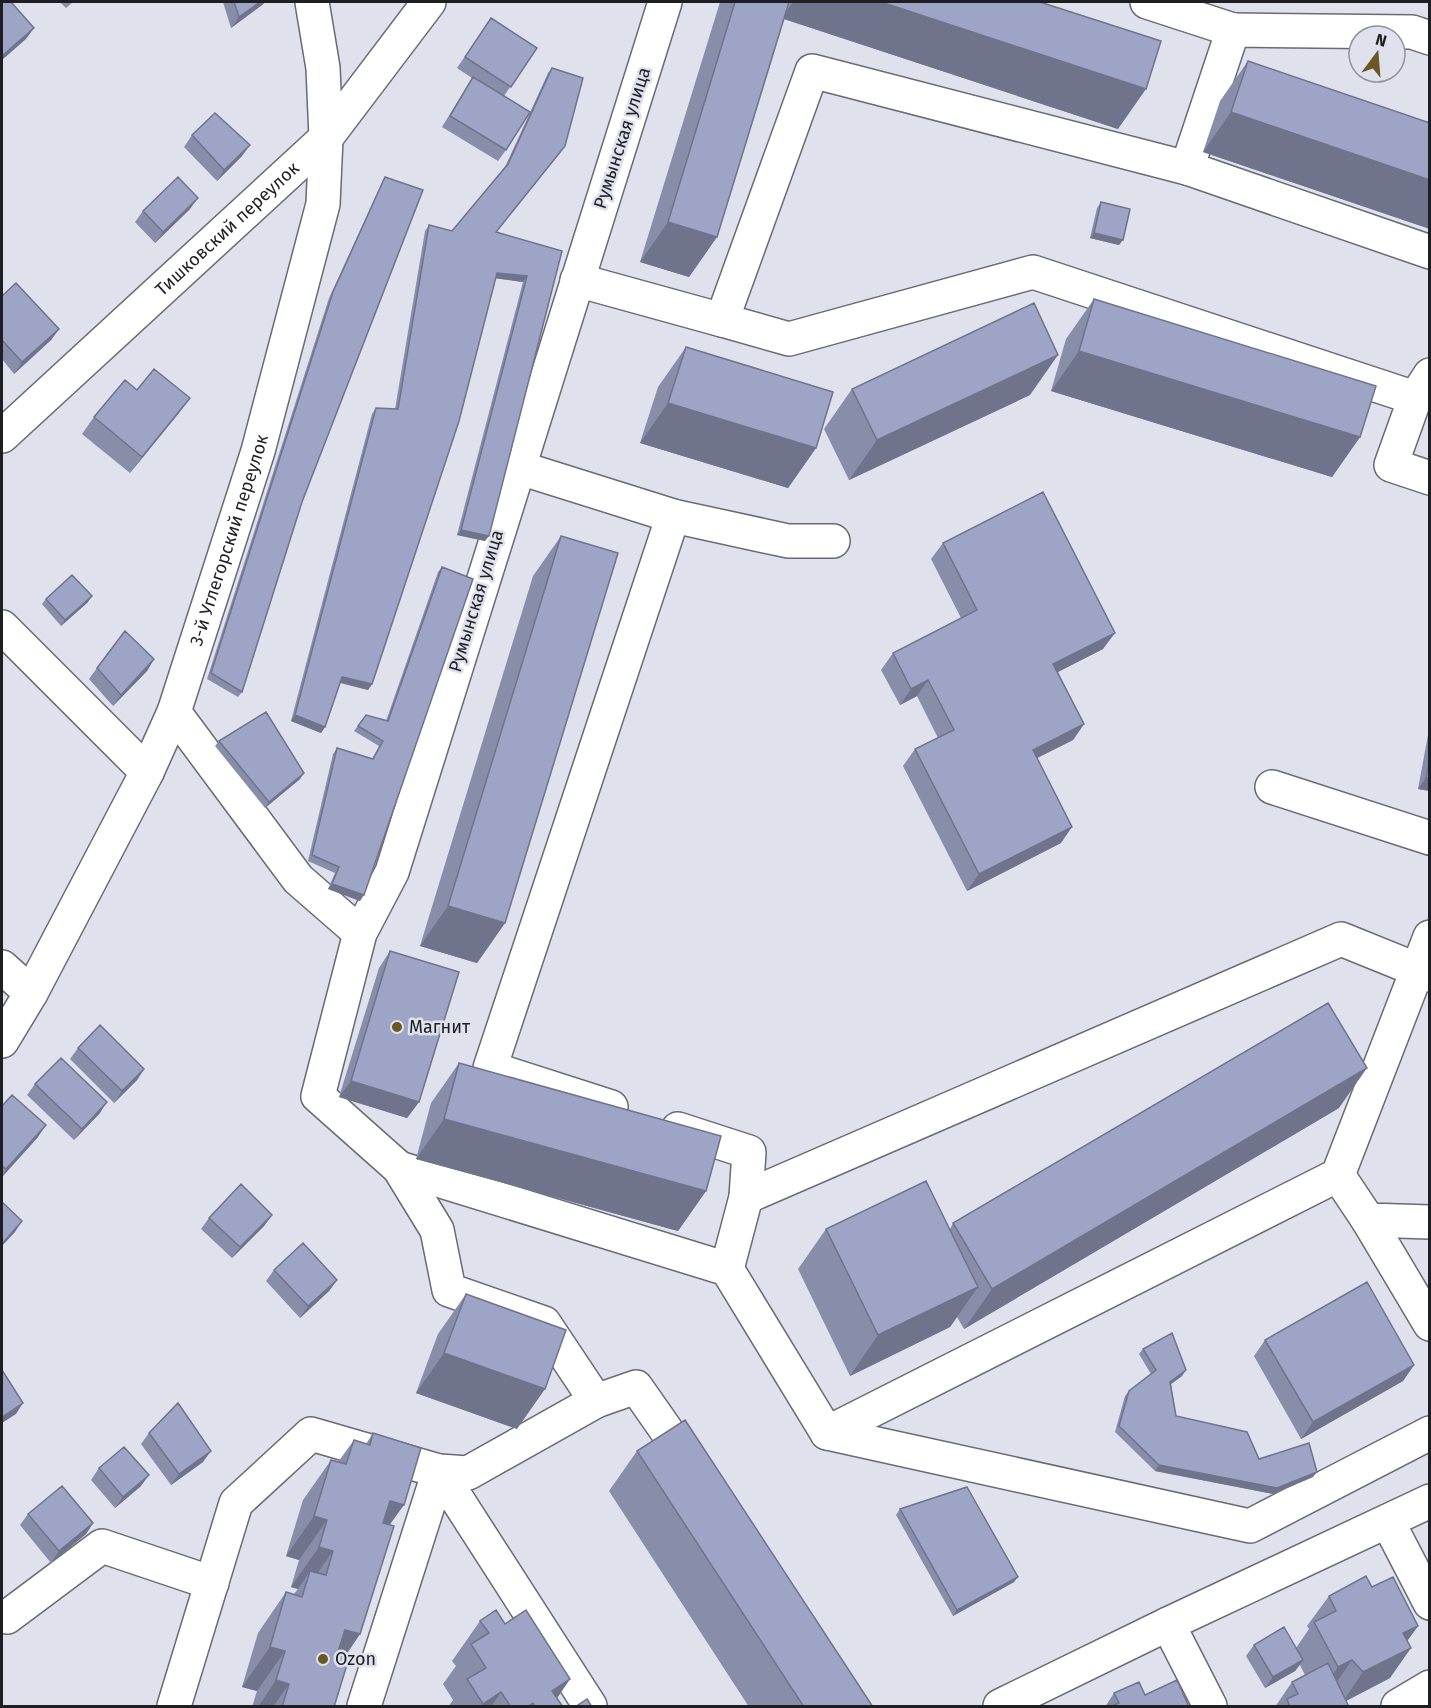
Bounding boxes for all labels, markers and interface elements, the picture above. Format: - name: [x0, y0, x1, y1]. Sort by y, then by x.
- north arrow: [1347, 24, 1407, 84]
- text: N: [1373, 29, 1389, 51]
- street label: Румынская улица: [589, 64, 655, 212]
- street label: Тишковский переулок: [151, 157, 304, 301]
- street label: 3-й Углегорский переулок: [185, 431, 273, 649]
- street label: Румынская улица: [444, 527, 508, 675]
- place label: Магнит: [409, 1016, 471, 1038]
- marker: Магнит: [390, 1020, 404, 1034]
- place label: Ozon: [335, 1648, 376, 1670]
- marker: Ozon: [316, 1652, 330, 1666]

